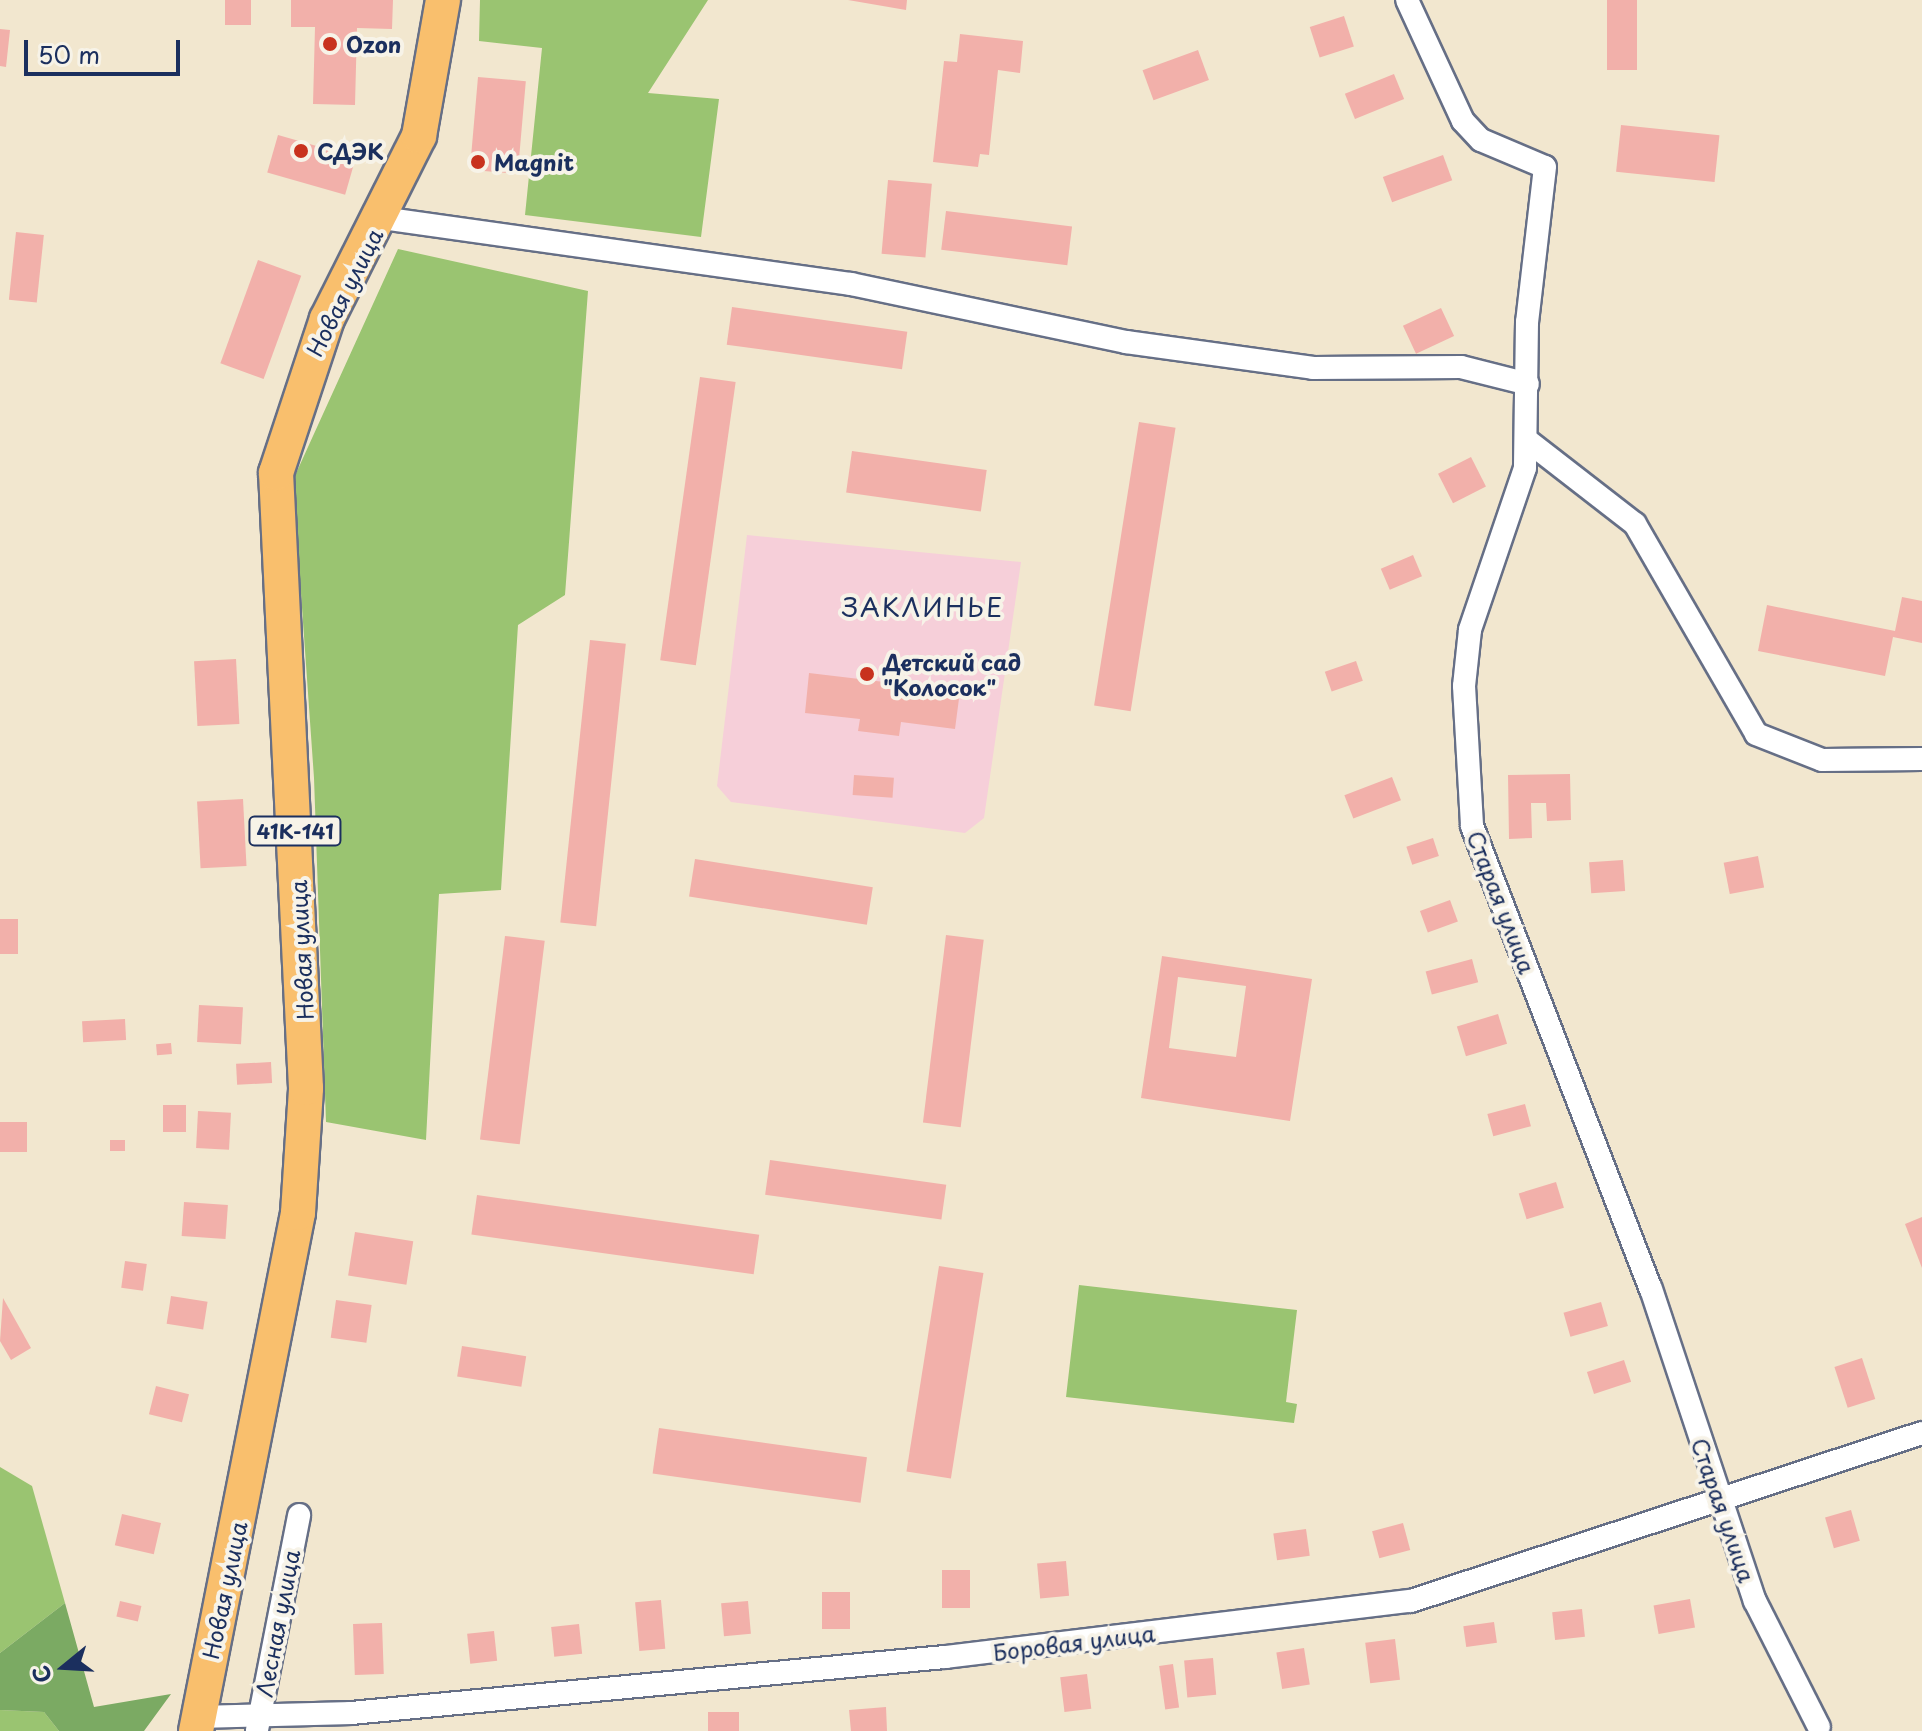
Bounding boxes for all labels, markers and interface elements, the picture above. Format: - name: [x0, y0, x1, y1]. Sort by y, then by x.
- scale bar: [28, 24, 184, 74]
- place label: Ozon: [346, 31, 401, 57]
- marker: Ozon: [321, 35, 339, 53]
- text: 50 m: [38, 36, 100, 72]
- place label: СДЭК: [317, 138, 384, 164]
- marker: СДЭК: [292, 142, 310, 160]
- place label: Magnit: [494, 149, 574, 175]
- marker: Magnit: [469, 153, 487, 171]
- street label: Новая улица: [300, 223, 388, 361]
- district label: ЗАКЛИНЬЕ: [843, 591, 1003, 623]
- place label: Детский сад "Колосок": [883, 648, 1022, 700]
- marker: Детский сад "Колосок": [858, 665, 876, 683]
- road number: 41К-141: [247, 815, 343, 847]
- street label: Старая улица: [1463, 827, 1541, 977]
- street label: Новая улица: [284, 879, 318, 1021]
- street label: Старая улица: [1687, 1434, 1761, 1586]
- street label: Новая улица: [196, 1518, 252, 1662]
- street label: Лесная улица: [250, 1546, 304, 1700]
- street label: Боровая улица: [991, 1619, 1157, 1665]
- north arrow: [24, 1627, 104, 1707]
- text: С: [22, 1662, 59, 1688]

